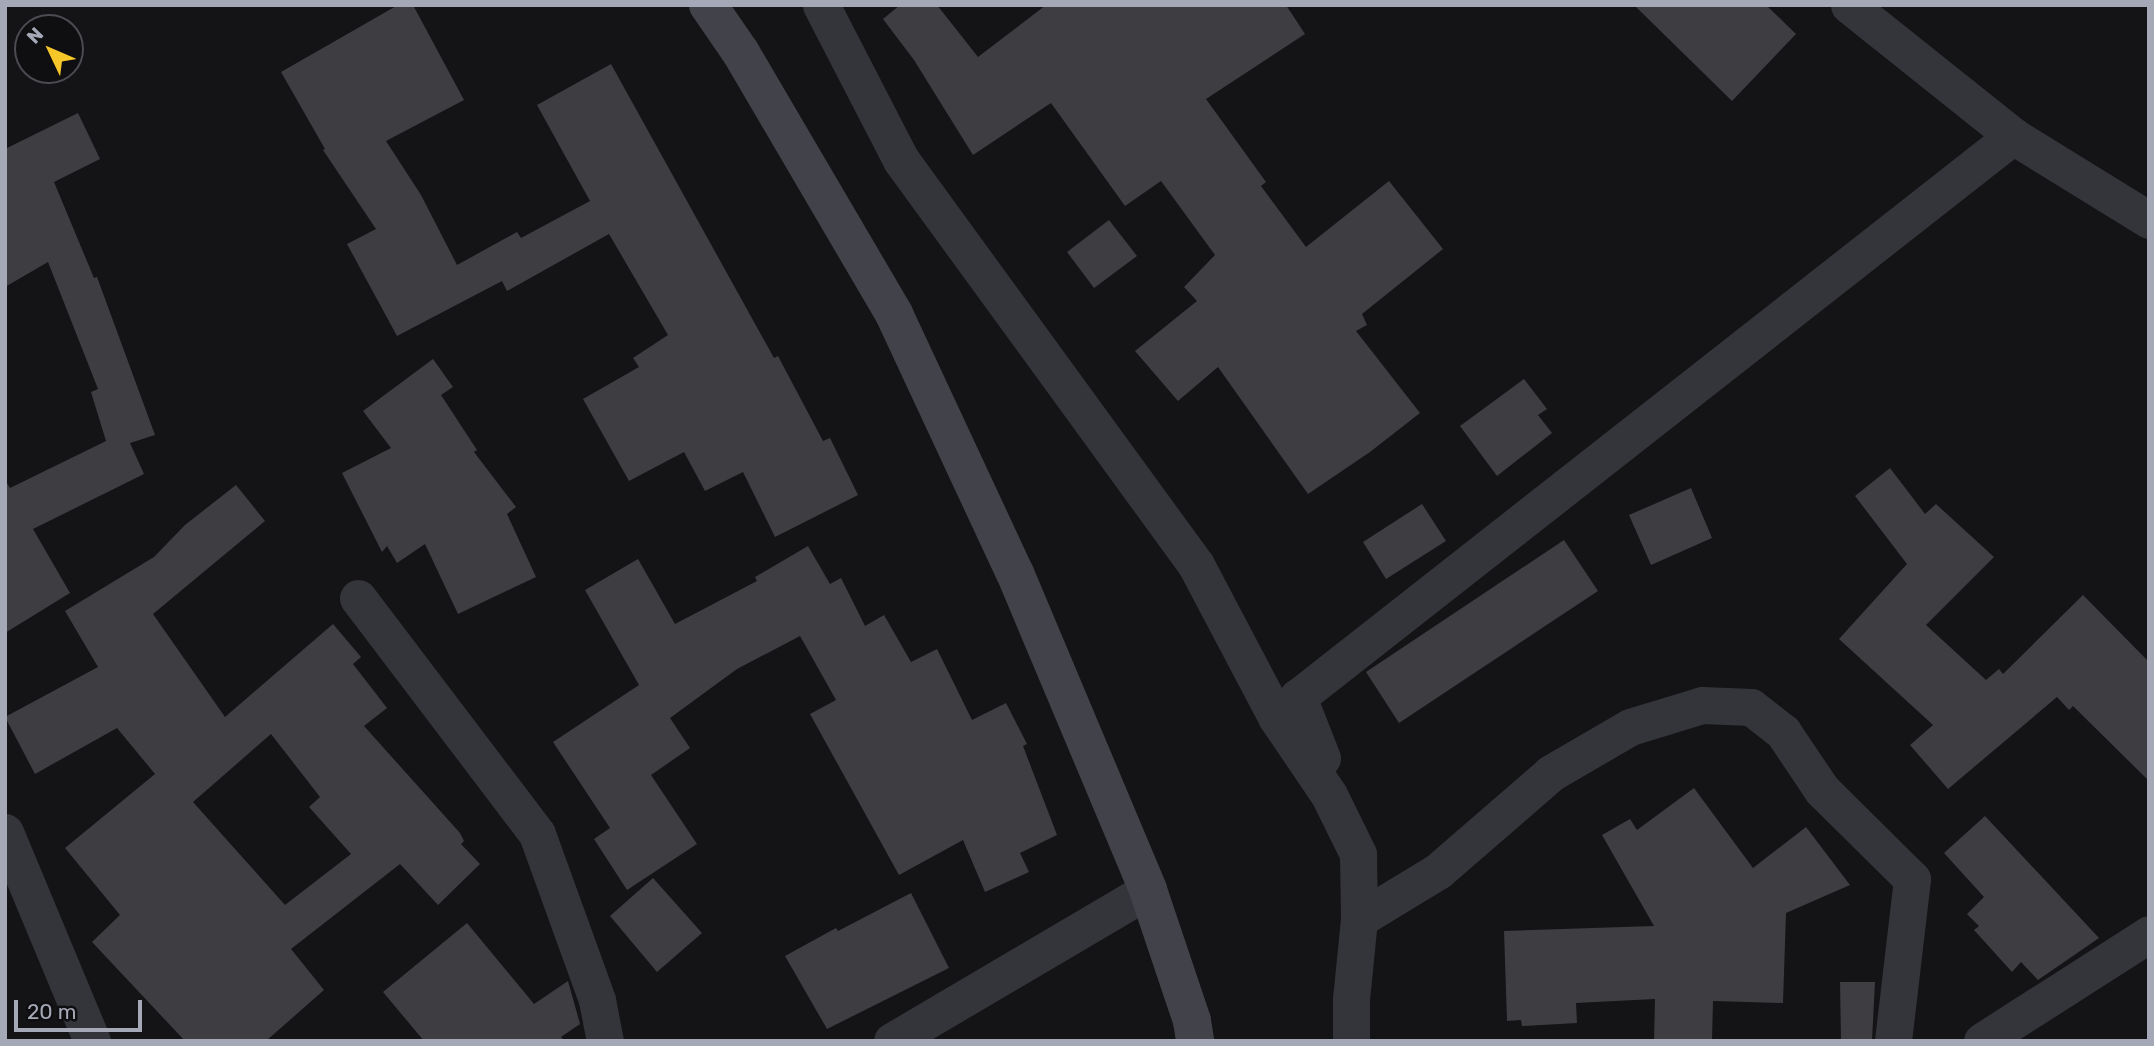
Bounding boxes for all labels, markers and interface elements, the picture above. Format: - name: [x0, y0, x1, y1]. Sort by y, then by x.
- north arrow: [14, 14, 84, 84]
- text: N: [22, 23, 48, 48]
- scale bar: [18, 986, 145, 1030]
- text: 20 m: [27, 999, 76, 1024]

